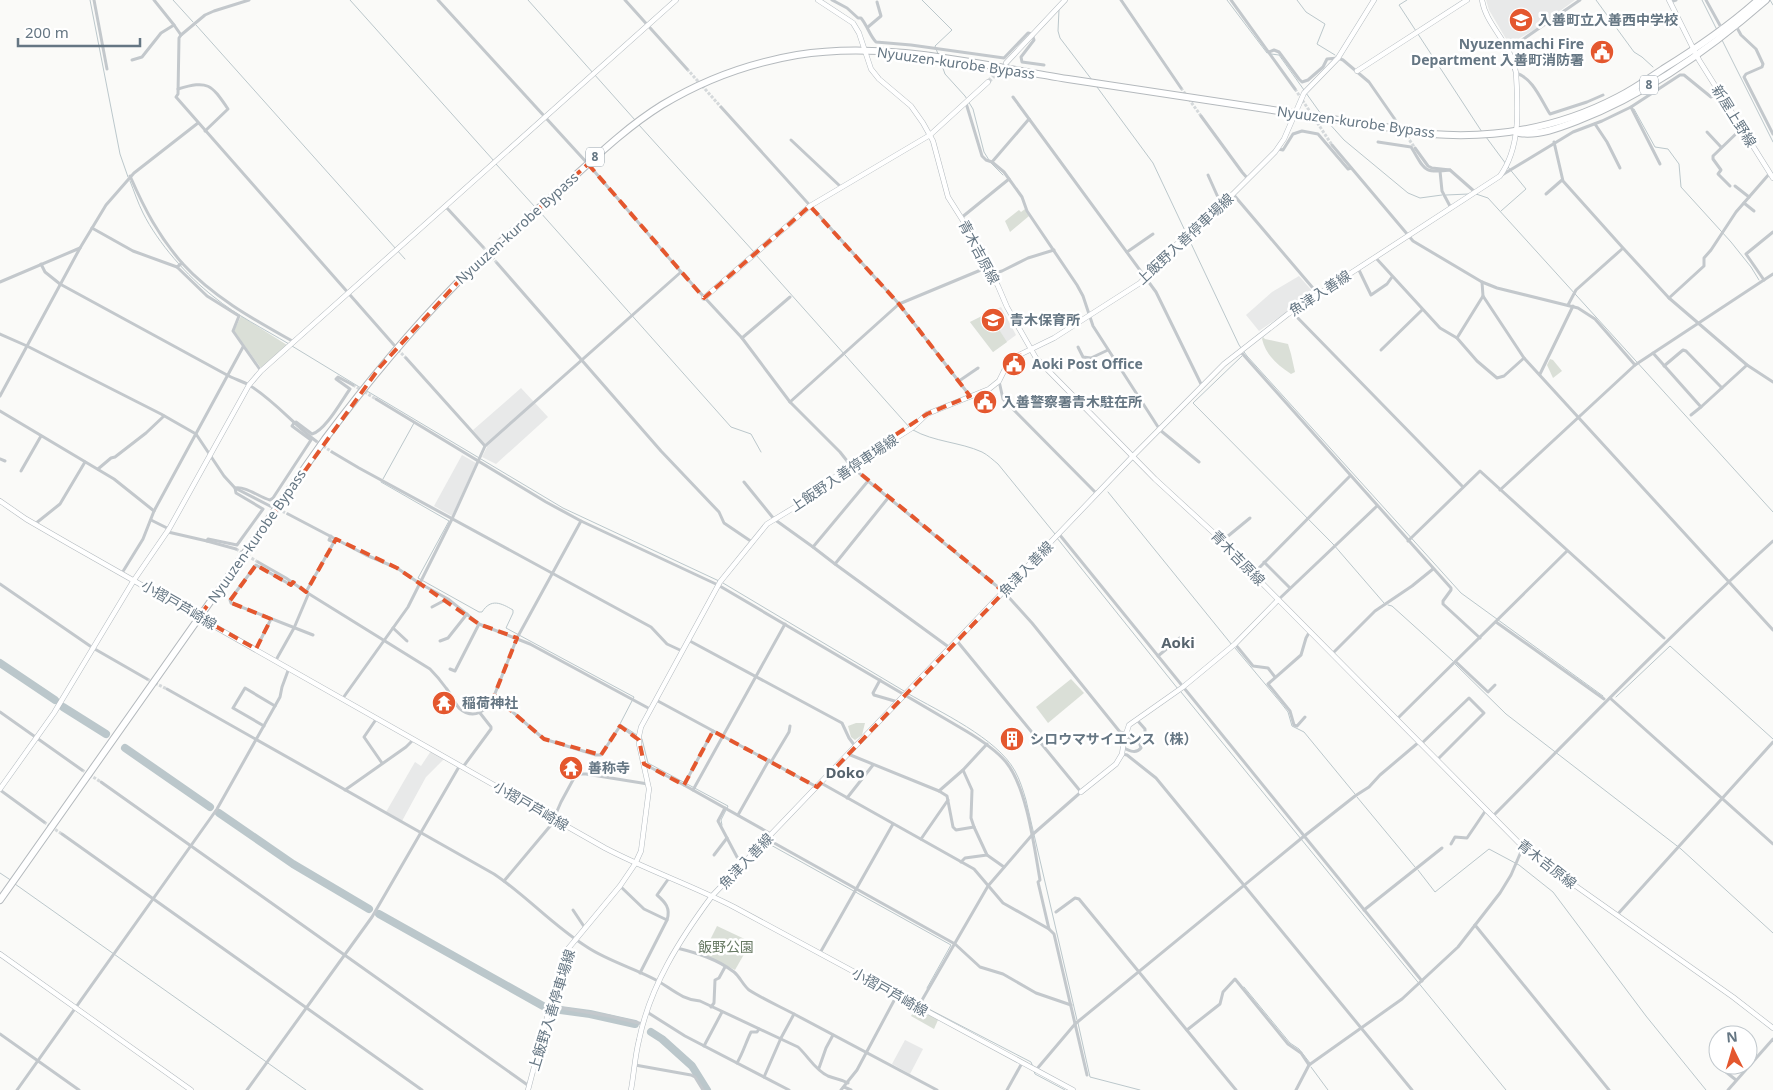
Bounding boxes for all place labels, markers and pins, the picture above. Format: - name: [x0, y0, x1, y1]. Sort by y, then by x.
- school or university icon: 入善町立入善西中学校: [1508, 7, 1534, 33]
- place label: 入善町立入善西中学校: [1538, 10, 1678, 29]
- place label: Nyuzenmachi Fire Department 入善町消防署: [1411, 34, 1584, 69]
- public building icon: Nyuzenmachi Fire Department 入善町消防署: [1589, 39, 1615, 65]
- school or university icon: 青木保育所: [980, 307, 1006, 333]
- place label: 青木保育所: [1010, 310, 1080, 329]
- public building icon: Aoki Post Office: [1001, 351, 1027, 377]
- place label: Aoki Post Office: [1032, 354, 1143, 373]
- public building icon: 入善警察署青木駐在所: [972, 389, 998, 415]
- place label: 入善警察署青木駐在所: [1002, 392, 1142, 411]
- temple icon: 稲荷神社: [431, 690, 457, 716]
- place label: 稲荷神社: [462, 693, 518, 712]
- building icon: シロウマサイエンス（株）: [999, 726, 1025, 752]
- place label: シロウマサイエンス（株）: [1030, 729, 1198, 748]
- temple icon: 善称寺: [558, 755, 584, 781]
- place label: 善称寺: [588, 758, 630, 777]

